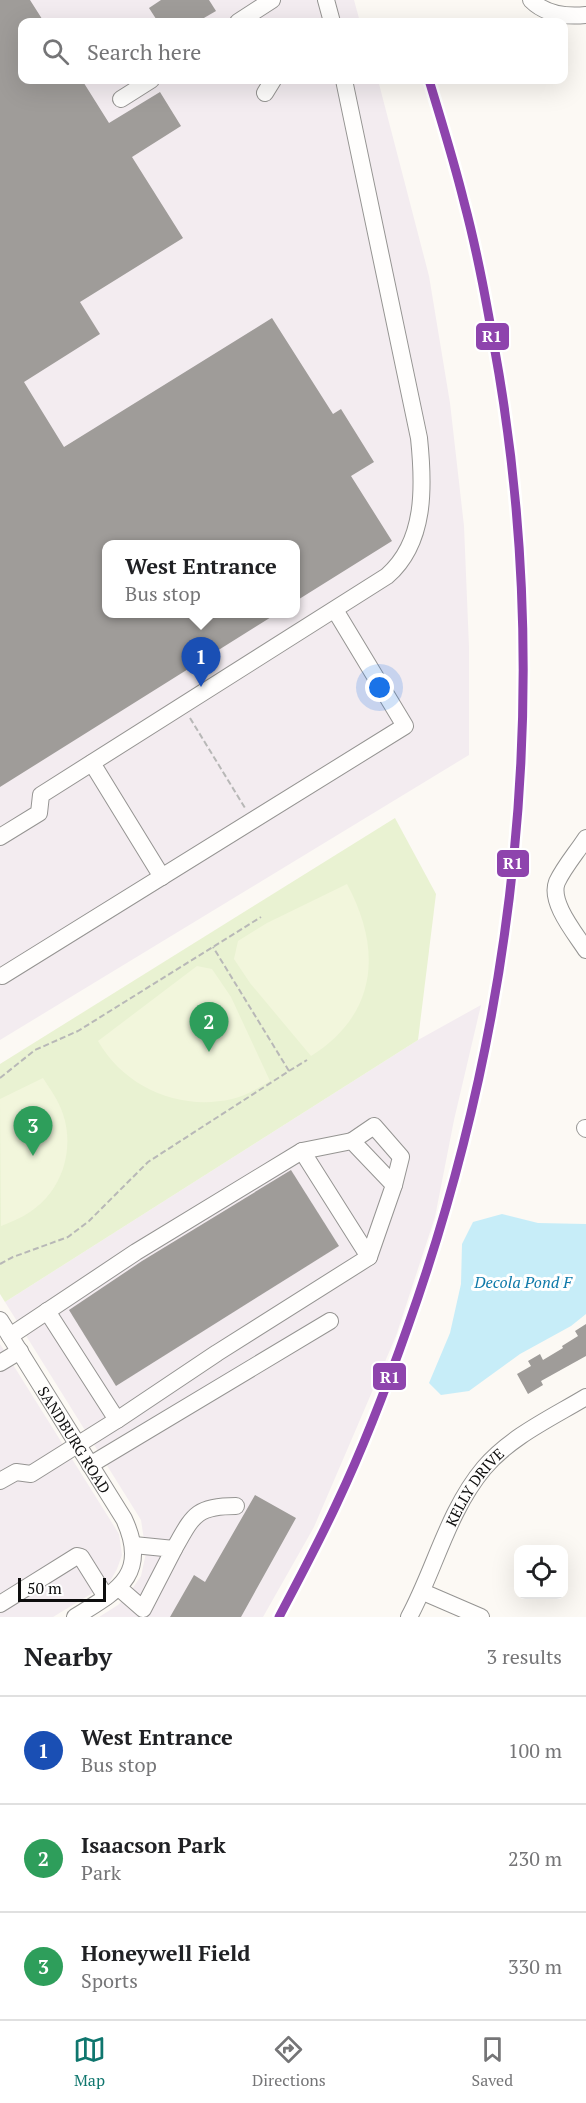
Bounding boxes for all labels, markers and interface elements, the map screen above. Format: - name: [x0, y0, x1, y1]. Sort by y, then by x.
- search box: [18, 18, 568, 84]
- icon: search: [39, 35, 72, 68]
- text: Search here: [87, 37, 201, 66]
- line badge: R1: [475, 322, 510, 351]
- text: R1: [482, 325, 502, 347]
- popup: [102, 540, 300, 618]
- text: West Entrance: [125, 551, 277, 580]
- text: Bus stop: [125, 580, 201, 607]
- pin: 1: [182, 638, 220, 687]
- your location: [365, 673, 394, 702]
- line badge: R1: [496, 849, 530, 878]
- text: R1: [503, 852, 523, 874]
- pin: 2: [190, 1002, 228, 1052]
- pin: 3: [14, 1106, 52, 1156]
- water label: Decola Pond F: [473, 1271, 573, 1293]
- line badge: R1: [372, 1362, 407, 1391]
- text: R1: [380, 1366, 400, 1388]
- street label: SANDBURG ROAD: [34, 1382, 115, 1497]
- street label: KELLY DRIVE: [440, 1443, 508, 1529]
- map controls: [514, 1545, 568, 1599]
- button: locate: [514, 1545, 568, 1599]
- scale bar: [18, 1575, 106, 1602]
- text: 50 m: [27, 1577, 62, 1599]
- text: Nearby: [24, 1639, 112, 1673]
- text: 3 results: [487, 1643, 562, 1670]
- text: West Entrance: [81, 1722, 233, 1751]
- text: 1: [38, 1737, 49, 1764]
- text: 100 m: [508, 1737, 562, 1764]
- text: Bus stop: [81, 1751, 157, 1778]
- text: Isaacson Park: [81, 1830, 226, 1859]
- text: 2: [38, 1845, 49, 1872]
- text: 230 m: [508, 1845, 562, 1872]
- text: Park: [81, 1859, 121, 1886]
- text: Honeywell Field: [81, 1938, 250, 1967]
- text: 3: [38, 1953, 49, 1980]
- text: 330 m: [508, 1953, 562, 1980]
- text: Sports: [81, 1967, 138, 1994]
- tab: Map: [73, 2033, 106, 2091]
- tab: Directions: [252, 2033, 326, 2091]
- tab: Saved: [472, 2033, 513, 2091]

